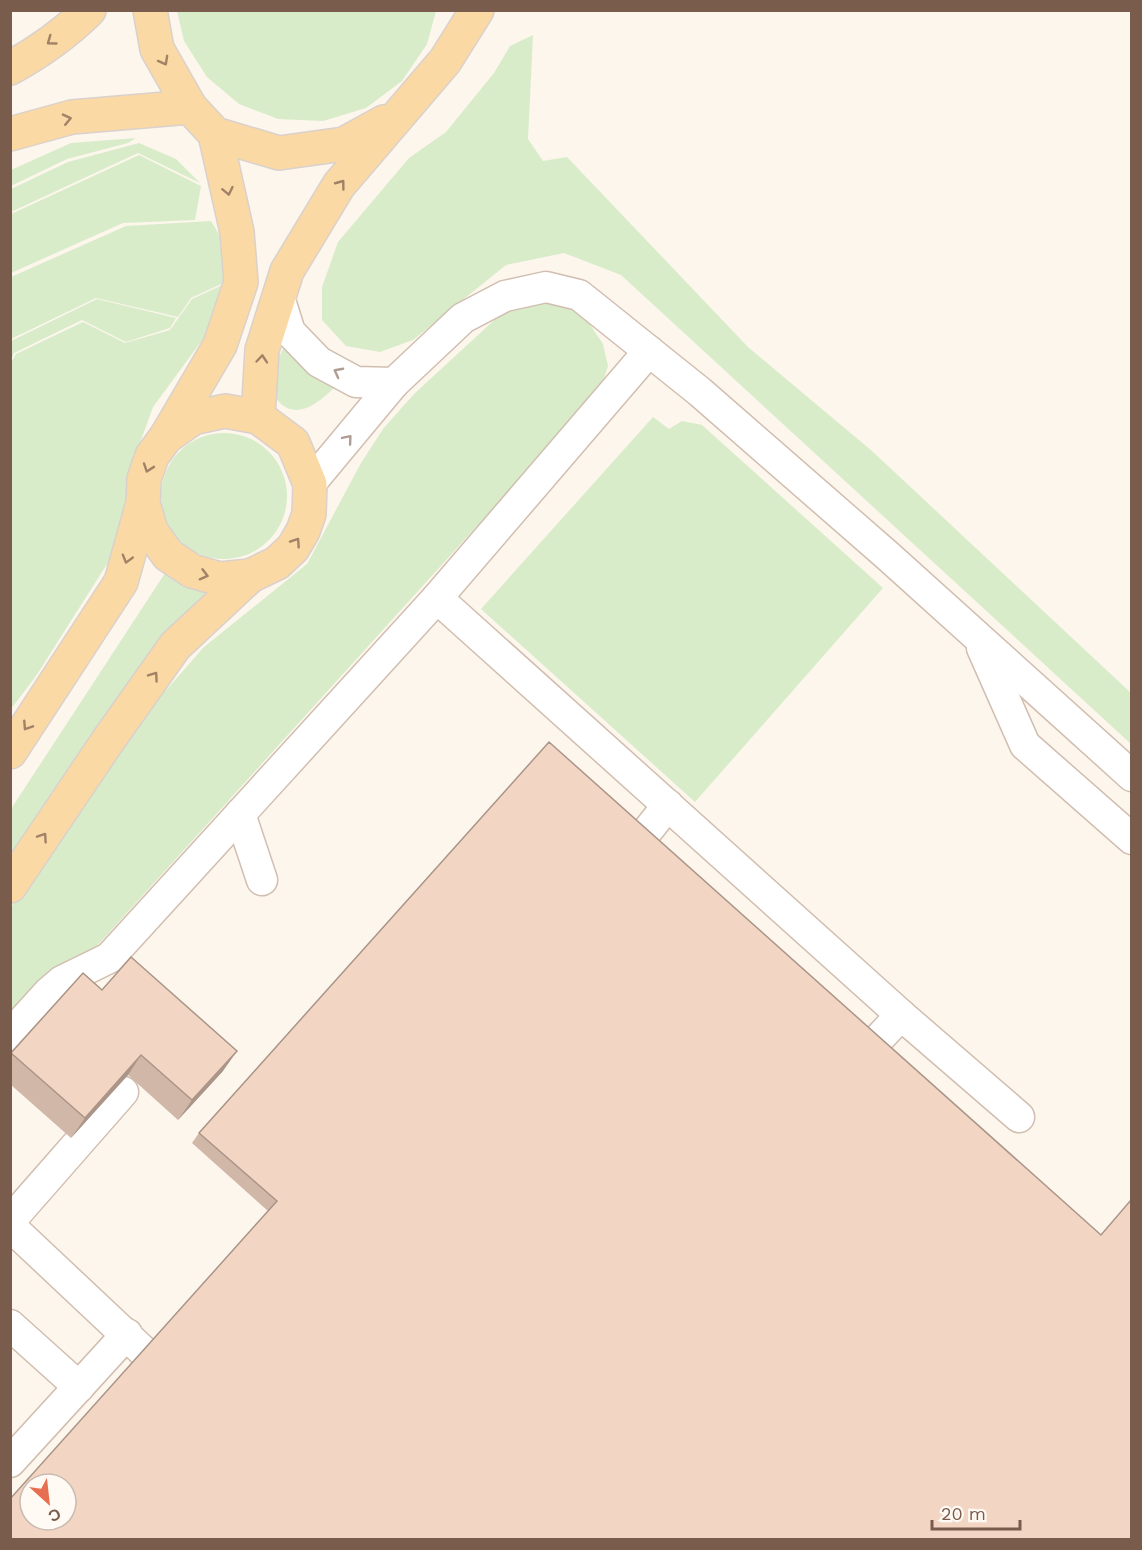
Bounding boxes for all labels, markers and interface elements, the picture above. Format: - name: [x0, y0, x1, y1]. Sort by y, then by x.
- one-way arrow: [47, 34, 58, 45]
- one-way arrow: [157, 55, 168, 65]
- one-way arrow: [62, 114, 72, 127]
- one-way arrow: [334, 179, 345, 190]
- one-way arrow: [220, 186, 233, 196]
- one-way arrow: [255, 354, 268, 364]
- one-way arrow: [333, 368, 344, 380]
- one-way arrow: [340, 435, 351, 446]
- one-way arrow: [143, 462, 156, 473]
- one-way arrow: [288, 538, 300, 548]
- one-way arrow: [122, 553, 134, 564]
- one-way arrow: [199, 567, 209, 580]
- one-way arrow: [147, 672, 158, 683]
- one-way arrow: [24, 719, 35, 730]
- one-way arrow: [36, 833, 47, 844]
- north arrow: [18, 1472, 78, 1532]
- scale bar: [932, 1493, 1020, 1531]
- text: 20 m: [941, 1503, 986, 1524]
- text: С: [45, 1504, 64, 1526]

